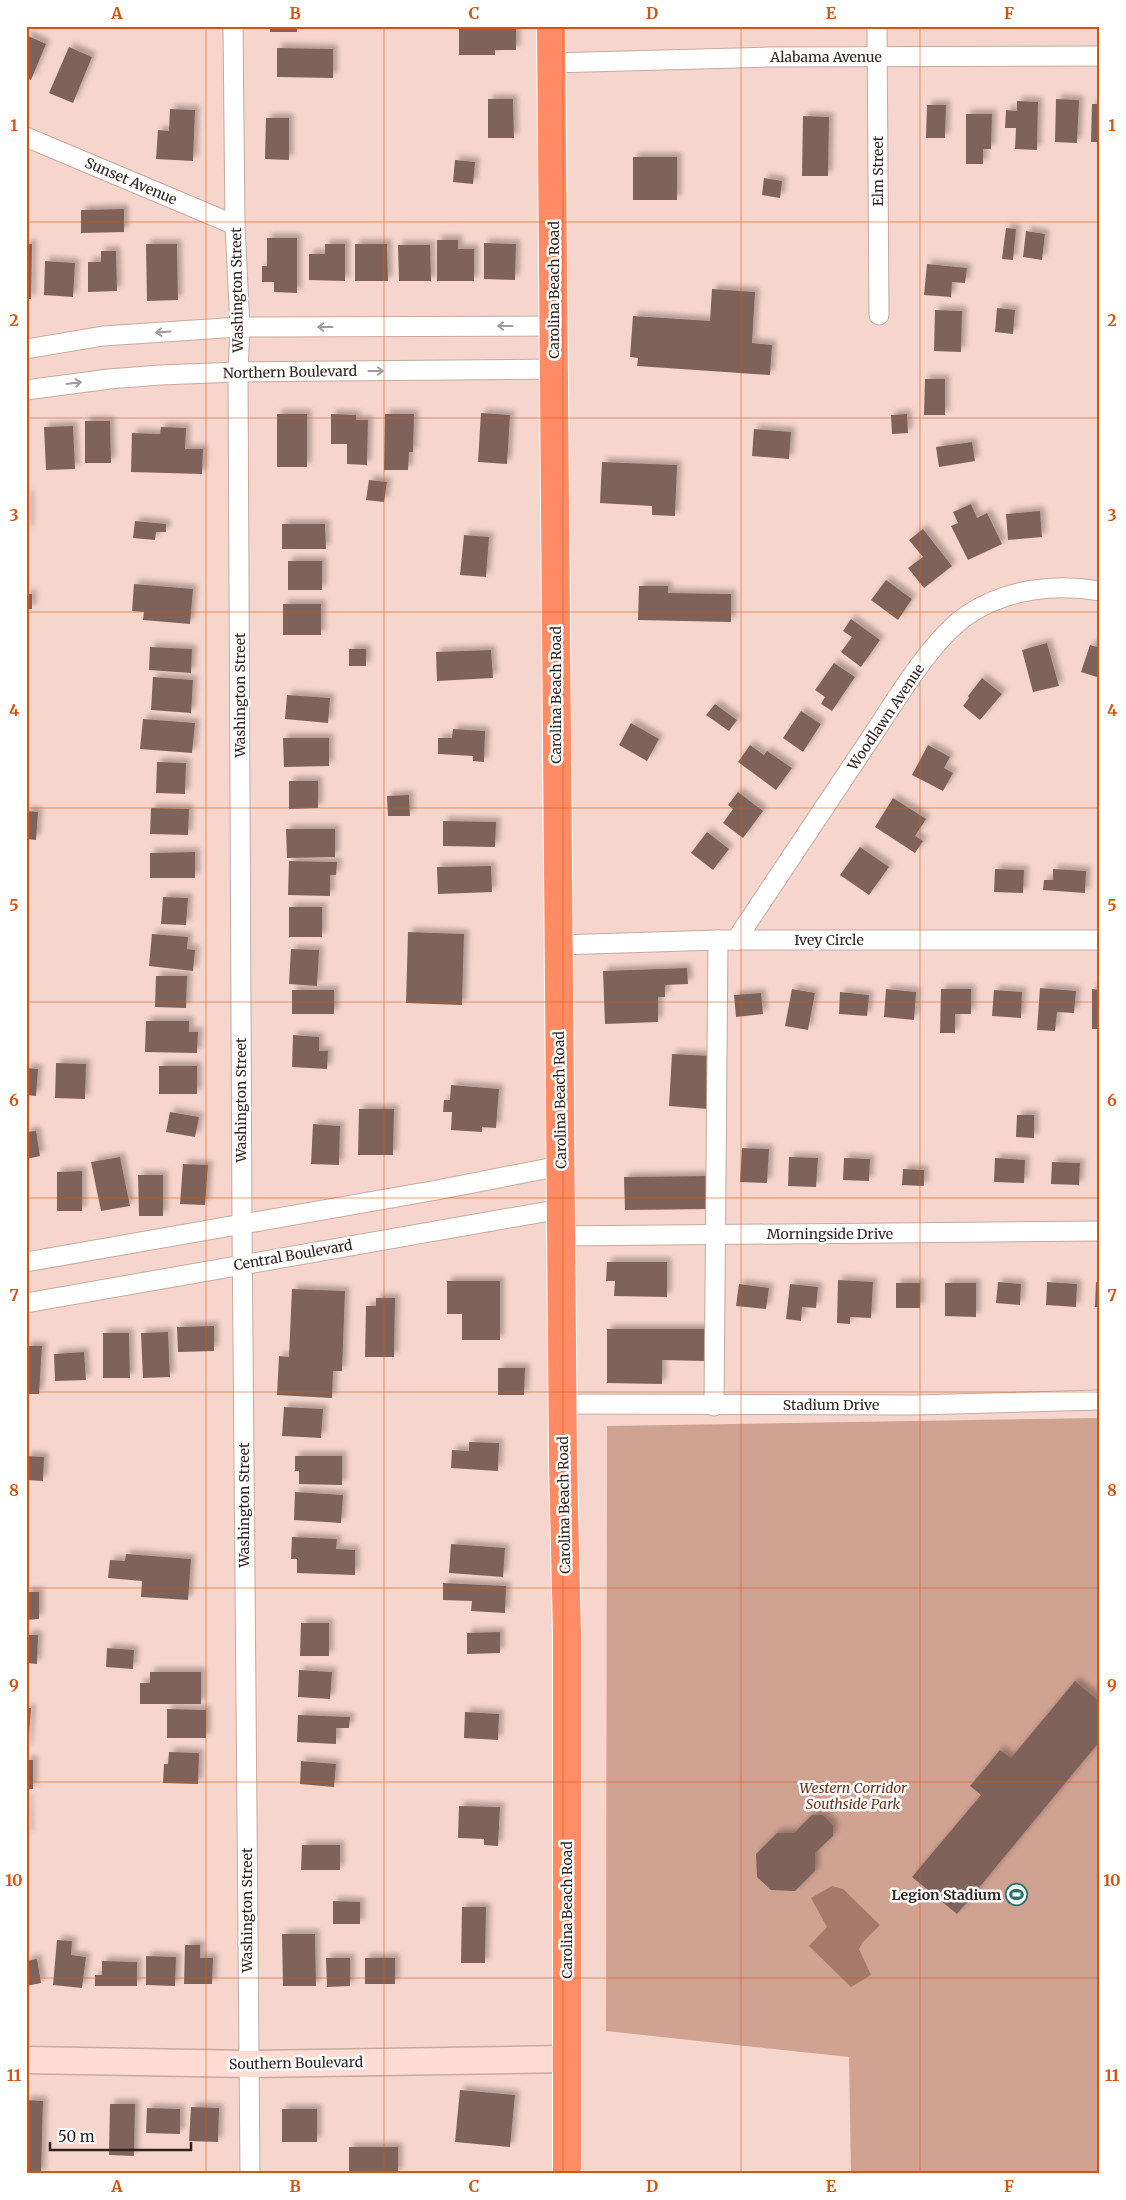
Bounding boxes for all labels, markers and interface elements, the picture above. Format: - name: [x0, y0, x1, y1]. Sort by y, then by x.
- text: A: [110, 3, 123, 23]
- text: B: [289, 3, 301, 23]
- text: C: [469, 3, 479, 23]
- text: D: [646, 3, 658, 23]
- text: E: [826, 3, 837, 23]
- text: F: [1004, 3, 1014, 23]
- street label: Alabama Avenue: [769, 48, 882, 66]
- text: 1: [10, 115, 18, 135]
- text: 1: [1108, 115, 1116, 135]
- street label: Elm Street: [869, 135, 887, 206]
- street label: Sunset Avenue: [82, 154, 180, 208]
- street label: Carolina Beach Road: [545, 221, 563, 359]
- street label: Washington Street: [227, 227, 247, 354]
- text: 2: [9, 310, 19, 330]
- text: 2: [1107, 310, 1117, 330]
- one-way arrow: [497, 321, 514, 331]
- one-way arrow: [317, 322, 334, 332]
- one-way arrow: [155, 328, 171, 337]
- street label: Northern Boulevard: [223, 362, 358, 382]
- one-way arrow: [368, 366, 384, 376]
- one-way arrow: [66, 378, 82, 388]
- text: 3: [9, 505, 19, 525]
- text: 3: [1107, 505, 1117, 525]
- street label: Carolina Beach Road: [547, 626, 565, 764]
- street label: Washington Street: [231, 632, 249, 759]
- street label: Woodlawn Avenue: [843, 660, 928, 774]
- text: 4: [9, 700, 19, 720]
- text: 4: [1107, 700, 1117, 720]
- text: 5: [9, 895, 19, 915]
- text: 5: [1107, 895, 1117, 915]
- street label: Ivey Circle: [794, 931, 864, 949]
- street label: Carolina Beach Road: [550, 1030, 570, 1169]
- street label: Washington Street: [232, 1037, 250, 1164]
- text: 6: [9, 1090, 19, 1110]
- text: 6: [1107, 1090, 1117, 1110]
- street label: Morningside Drive: [767, 1225, 893, 1243]
- street label: Central Boulevard: [232, 1236, 354, 1274]
- text: 7: [9, 1285, 19, 1305]
- text: 7: [1107, 1285, 1117, 1305]
- street label: Stadium Drive: [783, 1396, 879, 1414]
- street label: Carolina Beach Road: [554, 1435, 574, 1574]
- street label: Washington Street: [235, 1442, 253, 1569]
- text: 8: [9, 1480, 19, 1500]
- text: 8: [1107, 1480, 1117, 1500]
- text: 9: [9, 1675, 19, 1695]
- text: 9: [1107, 1675, 1117, 1695]
- park label: Western Corridor Southside Park: [799, 1779, 907, 1813]
- street label: Carolina Beach Road: [558, 1841, 576, 1979]
- street label: Washington Street: [238, 1847, 256, 1974]
- text: 10: [5, 1870, 23, 1890]
- text: 10: [1103, 1870, 1121, 1890]
- sports icon: Legion Stadium: [1005, 1883, 1029, 1907]
- place label: Legion Stadium: [891, 1886, 1001, 1904]
- street label: Southern Boulevard: [229, 2053, 364, 2073]
- text: 11: [7, 2065, 22, 2085]
- text: 11: [1105, 2065, 1120, 2085]
- scale bar: [50, 2120, 191, 2152]
- text: 50 m: [58, 2127, 95, 2146]
- text: A: [110, 2176, 123, 2196]
- text: B: [289, 2176, 301, 2196]
- text: C: [469, 2176, 479, 2196]
- text: D: [646, 2176, 658, 2196]
- text: E: [826, 2176, 837, 2196]
- text: F: [1004, 2176, 1014, 2196]

